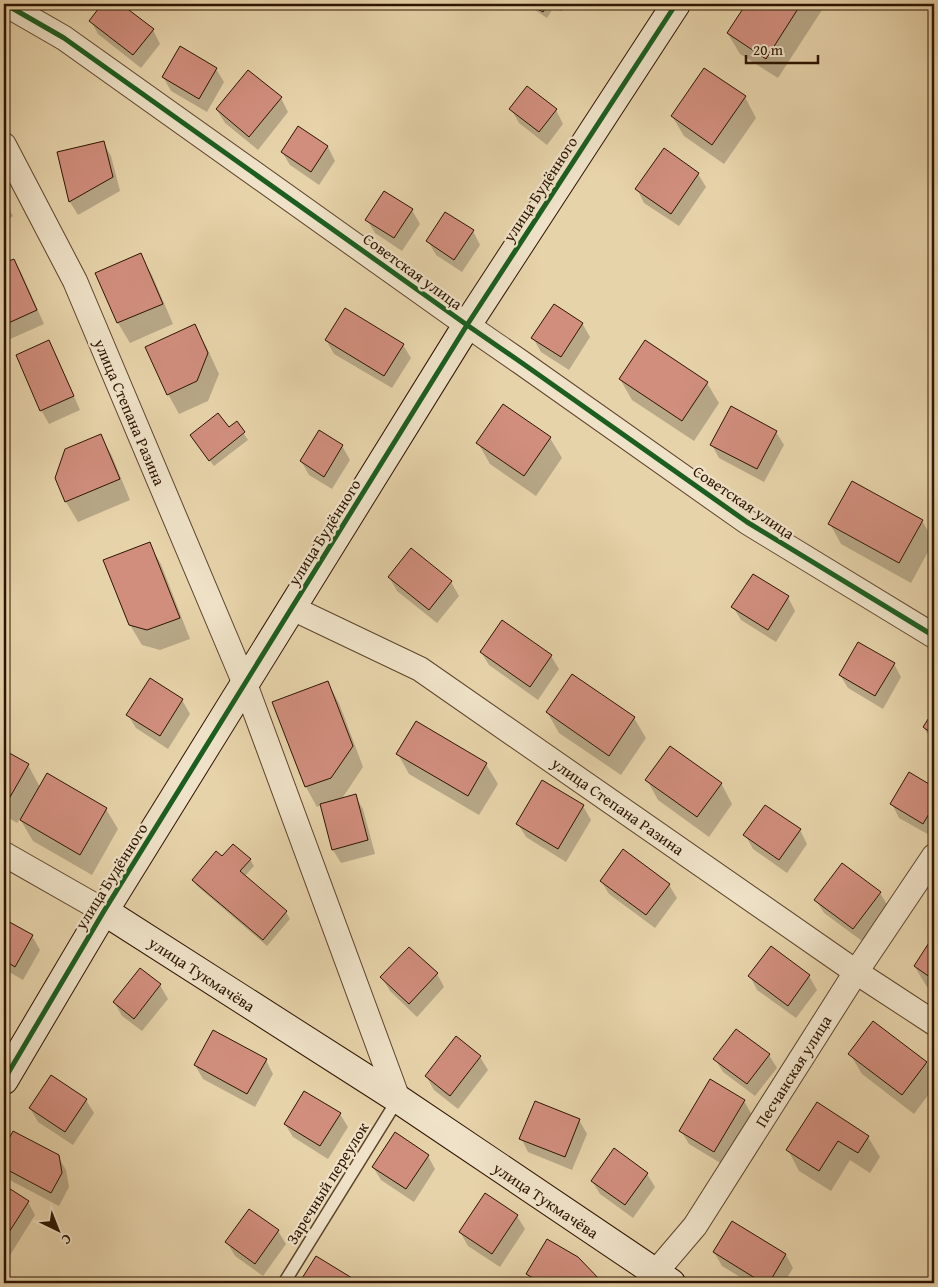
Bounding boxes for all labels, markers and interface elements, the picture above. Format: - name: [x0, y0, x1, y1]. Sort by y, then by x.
- scale bar: [746, 32, 818, 64]
- text: 20 m: [753, 39, 784, 60]
- street label: улица Будённого: [496, 131, 583, 247]
- street label: Советская улица: [358, 227, 468, 316]
- street label: улица Степана Разина: [88, 334, 172, 489]
- street label: Советская улица: [688, 459, 800, 545]
- street label: улица Будённого: [281, 474, 366, 591]
- street label: улица Степана Разина: [546, 750, 690, 861]
- street label: улица Будённого: [68, 818, 153, 935]
- street label: улица Тукмачёва: [143, 930, 260, 1018]
- street label: Песчанская улица: [749, 1010, 837, 1132]
- street label: Заречный переулок: [280, 1117, 375, 1249]
- street label: улица Тукмачёва: [488, 1155, 604, 1244]
- north arrow: [32, 1204, 82, 1254]
- text: С: [57, 1229, 77, 1250]

